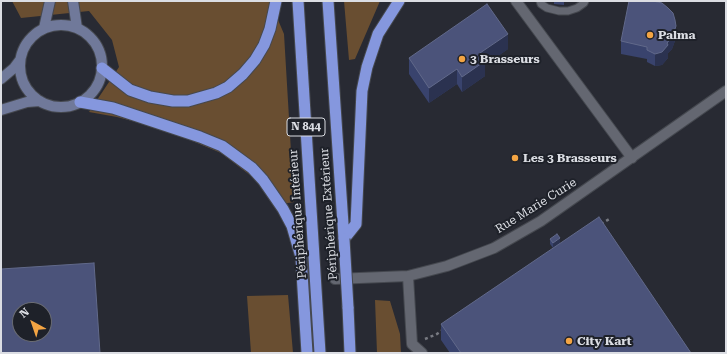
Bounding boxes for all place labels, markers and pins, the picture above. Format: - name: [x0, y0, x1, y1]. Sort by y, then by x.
- place label: Palma: [658, 28, 696, 42]
- marker: Palma: [645, 30, 655, 40]
- place label: 3 Brasseurs: [470, 52, 540, 66]
- marker: 3 Brasseurs: [457, 54, 467, 64]
- place label: Les 3 Brasseurs: [523, 151, 617, 165]
- marker: Les 3 Brasseurs: [510, 153, 520, 163]
- place label: City Kart: [577, 334, 632, 348]
- marker: City Kart: [564, 336, 574, 346]

